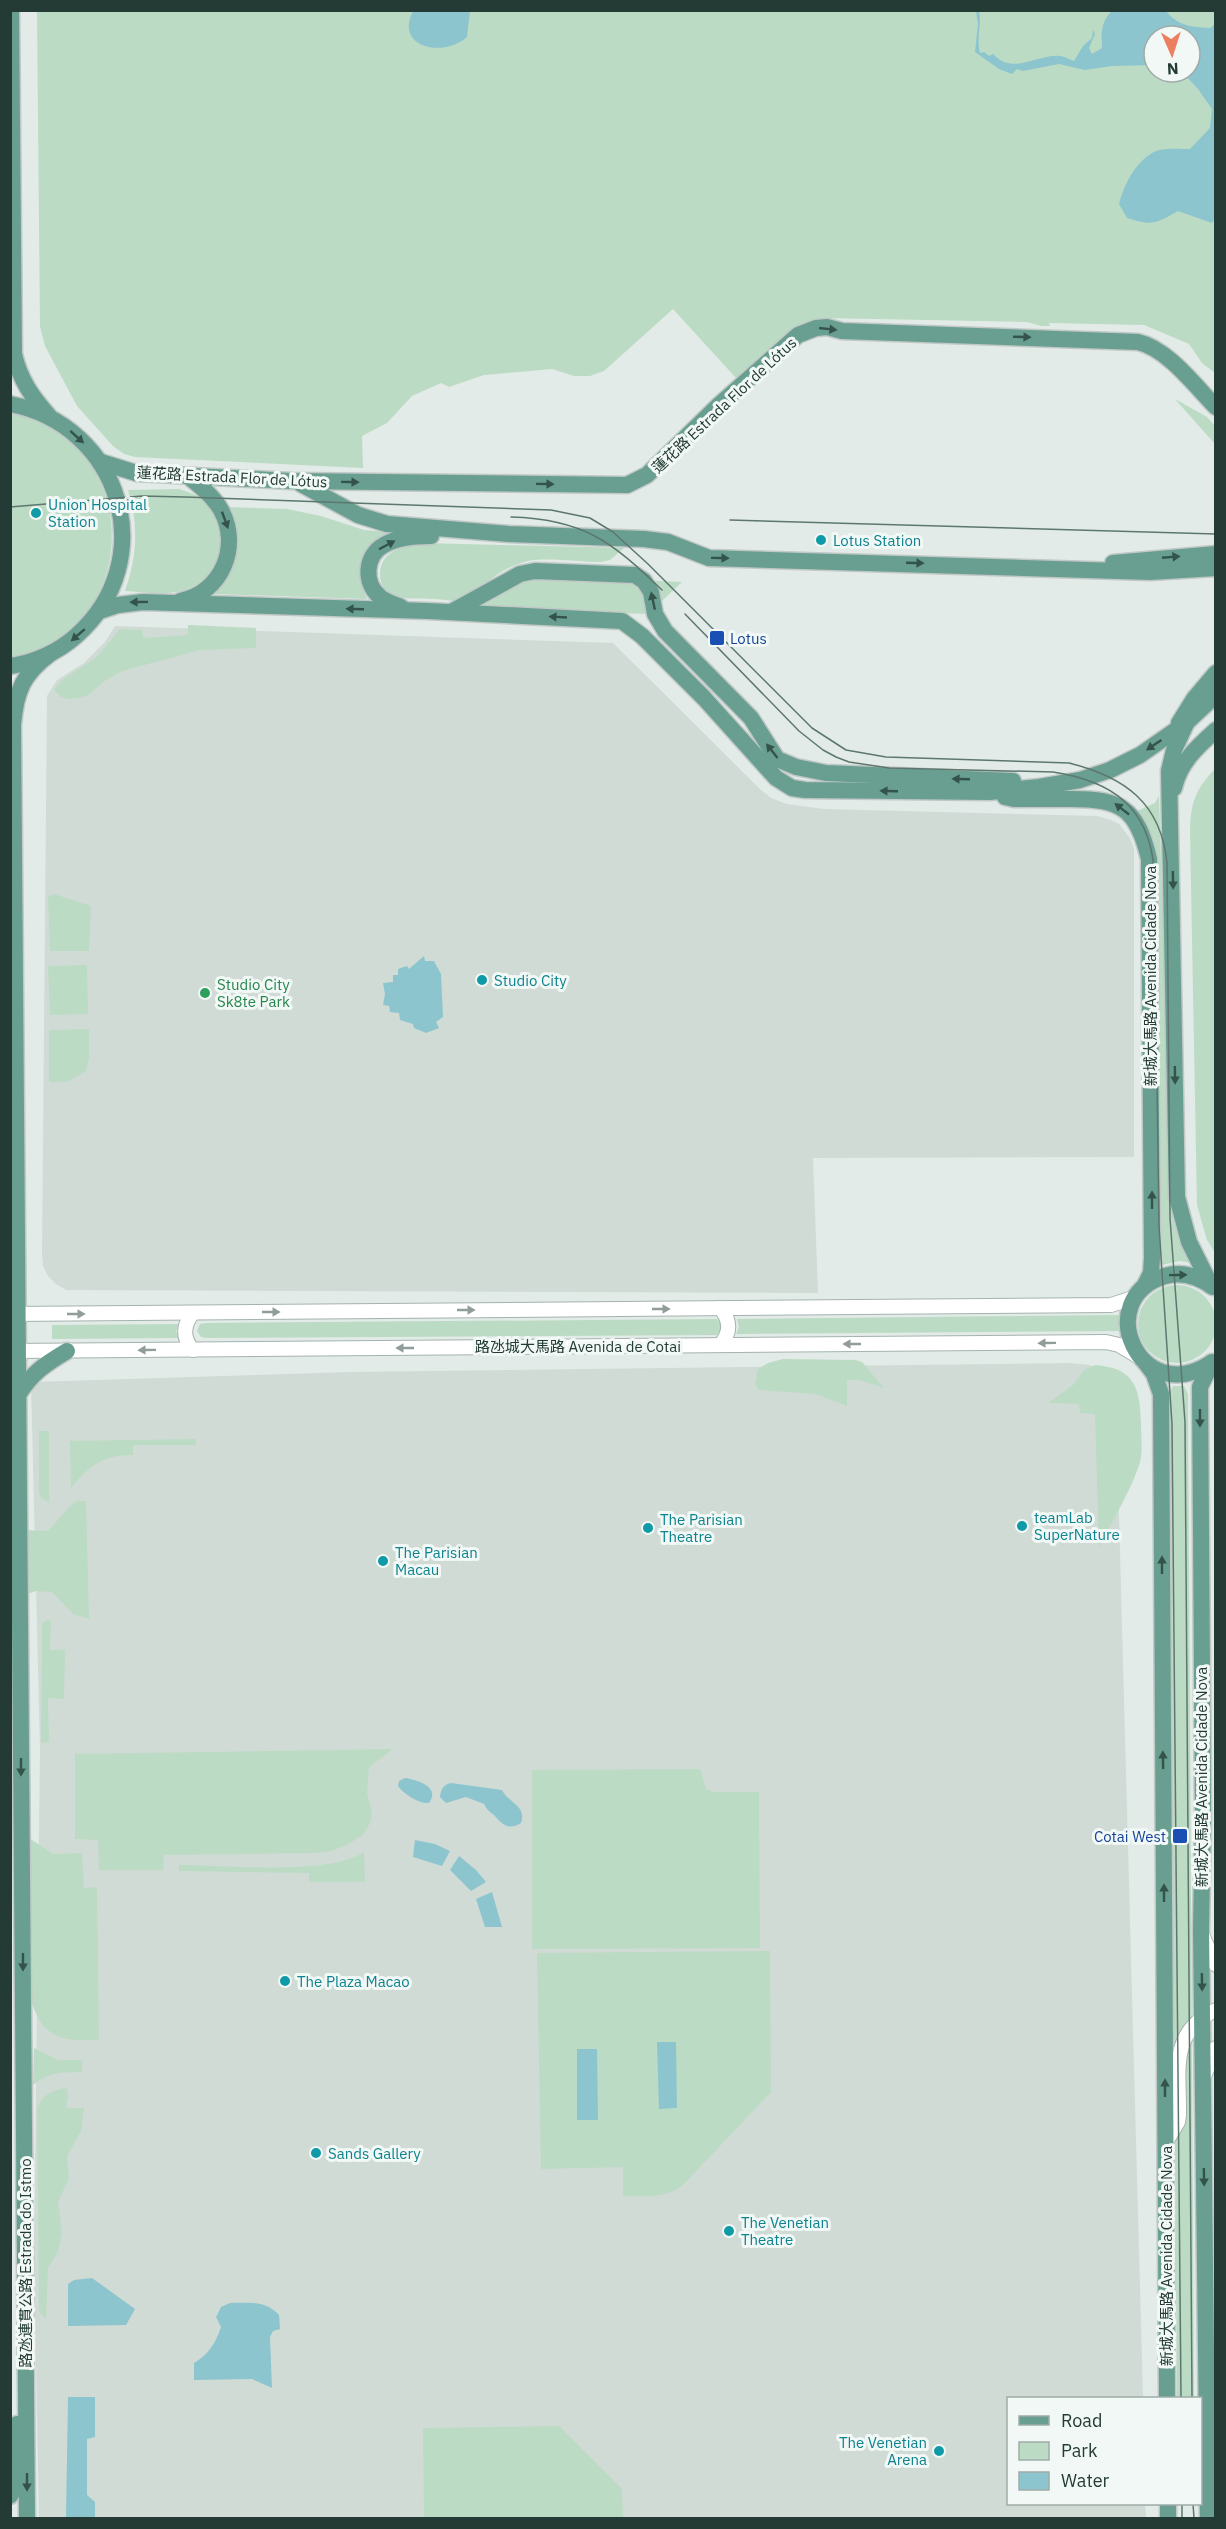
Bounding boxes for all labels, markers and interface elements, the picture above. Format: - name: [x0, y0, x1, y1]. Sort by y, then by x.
- north arrow: [1142, 24, 1202, 84]
- text: N: [1166, 59, 1179, 79]
- one-way arrow: [818, 324, 837, 334]
- street label: 蓮花路 Estrada Flor de Lótus: [648, 333, 800, 477]
- one-way arrow: [1013, 333, 1032, 342]
- one-way arrow: [69, 430, 84, 443]
- street label: 蓮花路 Estrada Flor de Lótus: [136, 463, 328, 491]
- one-way arrow: [340, 477, 359, 487]
- one-way arrow: [535, 479, 554, 489]
- place label: Union Hospital Station: [48, 495, 147, 531]
- marker: Union Hospital Station: [29, 506, 43, 520]
- one-way arrow: [220, 512, 230, 530]
- place label: Lotus Station: [833, 531, 921, 550]
- marker: Lotus Station: [814, 533, 828, 547]
- one-way arrow: [378, 540, 395, 550]
- one-way arrow: [1161, 552, 1180, 562]
- one-way arrow: [710, 554, 729, 563]
- one-way arrow: [905, 559, 924, 568]
- one-way arrow: [647, 592, 657, 610]
- one-way arrow: [130, 598, 149, 607]
- one-way arrow: [346, 604, 365, 613]
- one-way arrow: [549, 612, 568, 621]
- one-way arrow: [70, 628, 86, 641]
- marker: Lotus: [708, 629, 726, 647]
- place label: Lotus: [730, 629, 767, 648]
- one-way arrow: [1146, 739, 1162, 750]
- one-way arrow: [767, 744, 779, 759]
- one-way arrow: [951, 774, 970, 783]
- one-way arrow: [879, 786, 898, 796]
- one-way arrow: [1114, 803, 1130, 815]
- street label: 新城大馬路 Avenida Cidade Nova: [1141, 866, 1160, 1086]
- one-way arrow: [1168, 870, 1177, 889]
- place label: Studio City: [494, 971, 567, 990]
- marker: Studio City: [475, 973, 489, 987]
- place label: Studio City Sk8te Park: [217, 975, 290, 1011]
- marker: Studio City Sk8te Park: [198, 986, 212, 1000]
- one-way arrow: [1170, 1065, 1180, 1084]
- one-way arrow: [1147, 1190, 1157, 1209]
- one-way arrow: [1168, 1271, 1187, 1280]
- one-way arrow: [651, 1304, 670, 1314]
- one-way arrow: [456, 1305, 475, 1315]
- one-way arrow: [261, 1307, 280, 1317]
- one-way arrow: [66, 1309, 85, 1319]
- street label: 路氹城大馬路 Avenida de Cotai: [475, 1337, 681, 1356]
- one-way arrow: [1038, 1338, 1057, 1347]
- one-way arrow: [843, 1339, 862, 1349]
- one-way arrow: [396, 1343, 415, 1353]
- one-way arrow: [138, 1345, 157, 1355]
- one-way arrow: [1195, 1408, 1205, 1427]
- place label: teamLab SuperNature: [1034, 1508, 1120, 1544]
- place label: The Parisian Theatre: [660, 1510, 743, 1546]
- marker: teamLab SuperNature: [1015, 1519, 1029, 1533]
- marker: The Parisian Theatre: [641, 1521, 655, 1535]
- place label: The Parisian Macau: [395, 1543, 478, 1579]
- marker: The Parisian Macau: [376, 1554, 390, 1568]
- one-way arrow: [1157, 1556, 1167, 1575]
- street label: 新城大馬路 Avenida Cidade Nova: [1192, 1667, 1211, 1887]
- one-way arrow: [1158, 1751, 1168, 1770]
- one-way arrow: [16, 1757, 26, 1776]
- place label: Cotai West: [1094, 1827, 1166, 1846]
- marker: Cotai West: [1171, 1827, 1189, 1845]
- one-way arrow: [1159, 1884, 1169, 1903]
- one-way arrow: [18, 1952, 28, 1971]
- place label: The Plaza Macao: [297, 1972, 410, 1991]
- one-way arrow: [1197, 1972, 1206, 1991]
- marker: The Plaza Macao: [278, 1974, 292, 1988]
- one-way arrow: [1160, 2079, 1170, 2098]
- place label: Sands Gallery: [328, 2144, 421, 2163]
- marker: Sands Gallery: [309, 2146, 323, 2160]
- street label: 新城大馬路 Avenida Cidade Nova: [1157, 2146, 1176, 2366]
- street label: 路氹連貫公路 Estrada do Istmo: [16, 2158, 35, 2368]
- one-way arrow: [1200, 2167, 1209, 2186]
- place label: The Venetian Theatre: [741, 2213, 829, 2249]
- marker: The Venetian Theatre: [722, 2224, 736, 2238]
- legend: [1007, 2397, 1202, 2505]
- text: Road: [1061, 2409, 1102, 2432]
- place label: The Venetian Arena: [839, 2433, 927, 2469]
- text: Park: [1061, 2439, 1098, 2462]
- marker: The Venetian Arena: [932, 2444, 946, 2458]
- text: Water: [1061, 2469, 1110, 2492]
- one-way arrow: [22, 2473, 31, 2492]

